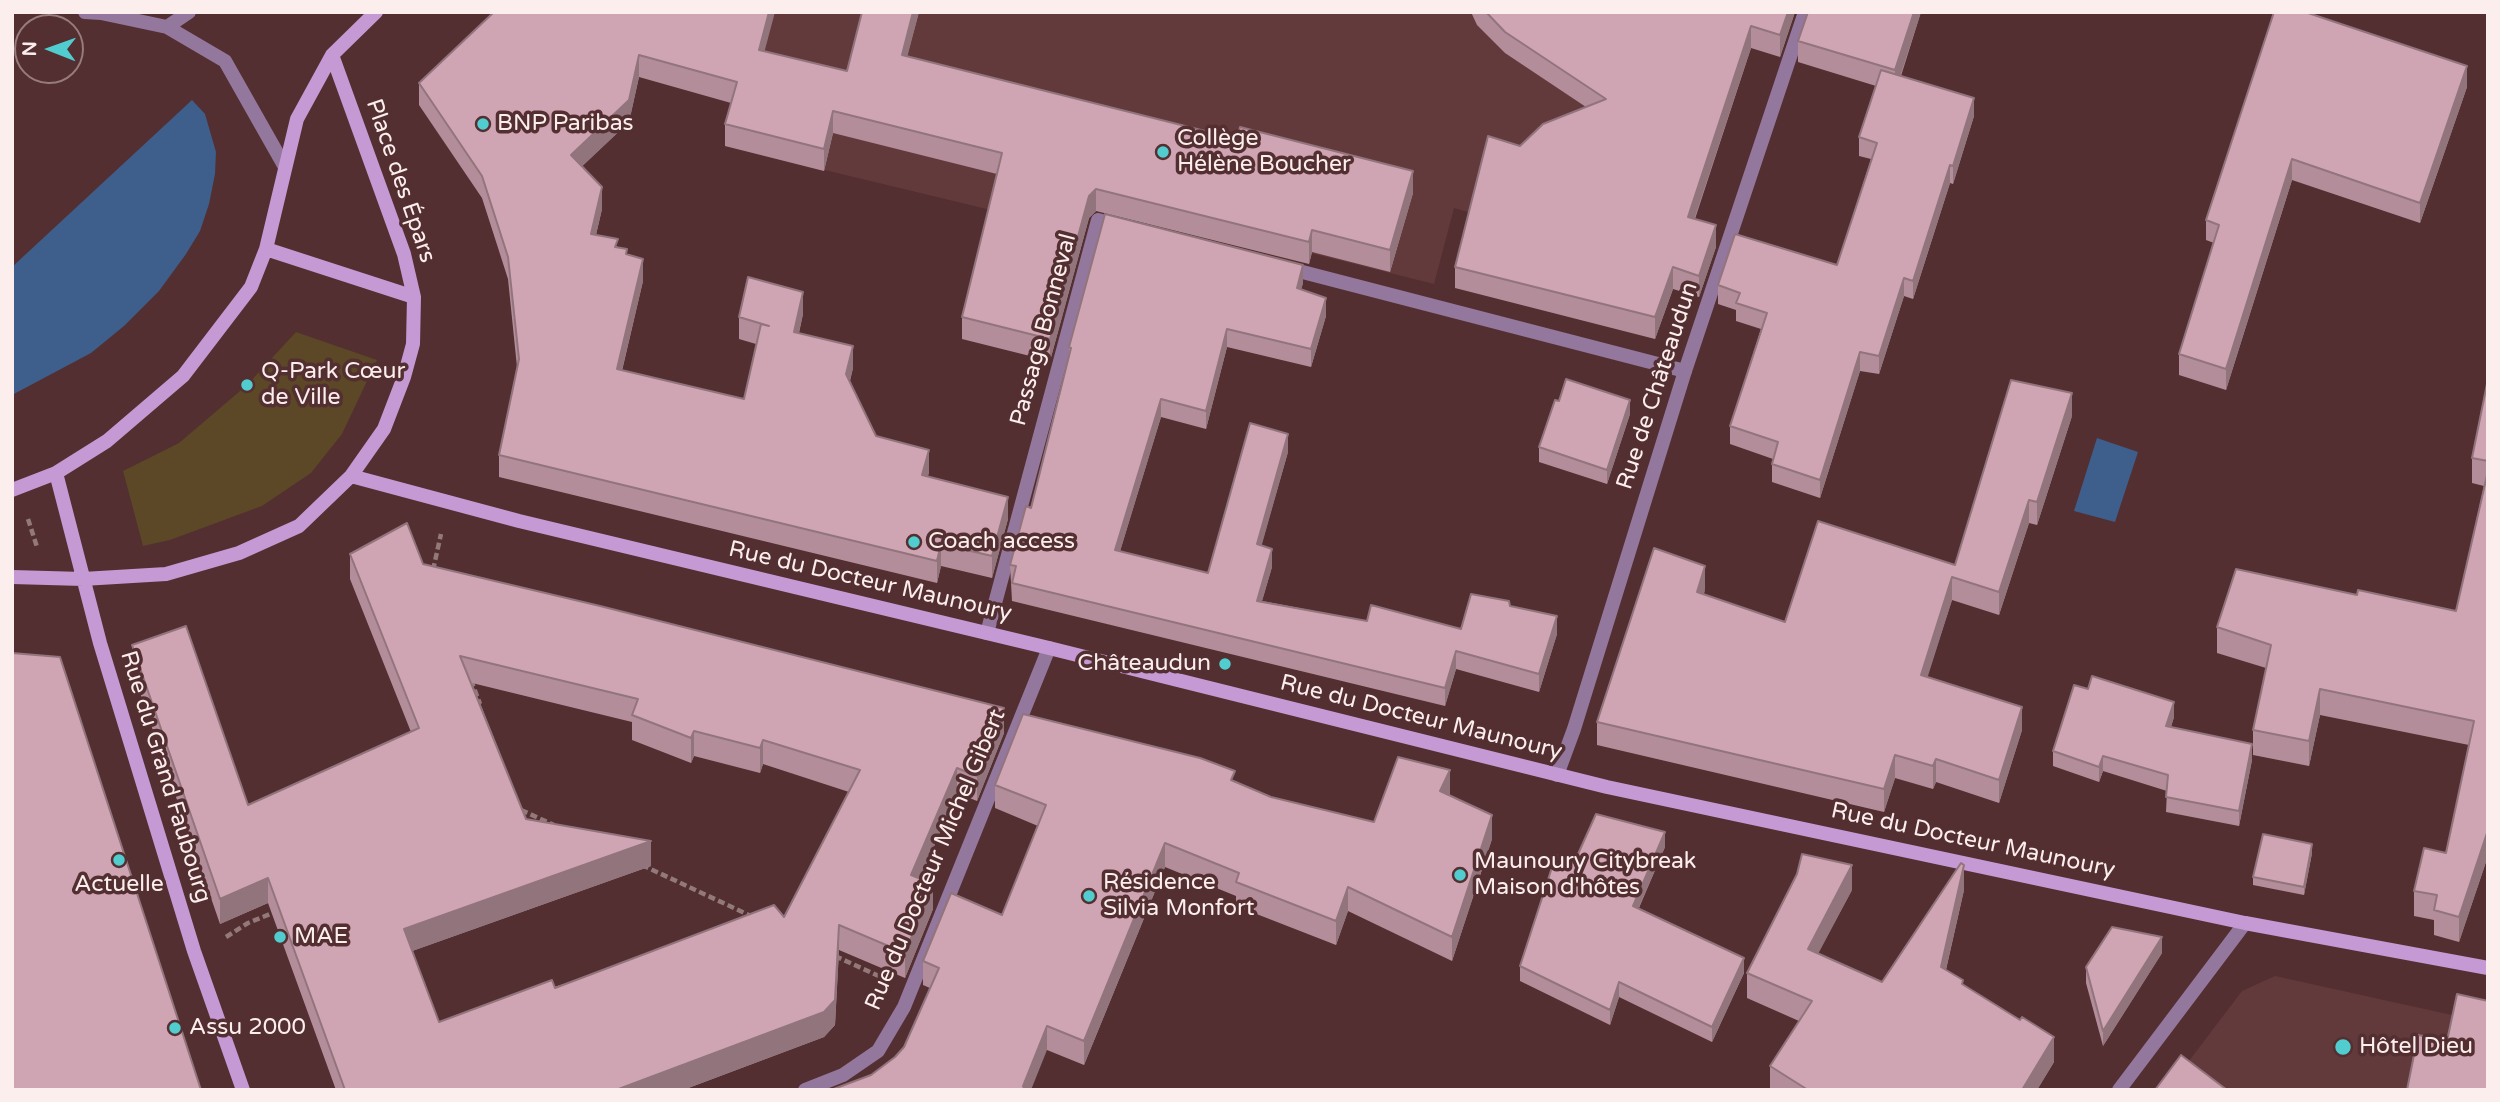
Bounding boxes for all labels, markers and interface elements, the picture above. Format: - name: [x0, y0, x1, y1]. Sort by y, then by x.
- north arrow: [14, 14, 84, 84]
- text: N: [19, 41, 41, 56]
- street label: Place des Épars: [359, 95, 441, 267]
- place label: BNP Paribas: [497, 110, 634, 138]
- marker: BNP Paribas: [475, 116, 491, 132]
- place label: Collège Hélène Boucher: [1177, 125, 1351, 179]
- marker: Collège Hélène Boucher: [1155, 144, 1171, 160]
- street label: Passage Bonneval: [1005, 231, 1083, 429]
- street label: Rue de Châteaudun: [1611, 279, 1705, 493]
- place label: Q-Park Cœur de Ville: [261, 358, 405, 412]
- marker: Q-Park Cœur de Ville: [239, 377, 255, 393]
- place label: Coach access: [928, 528, 1075, 556]
- marker: Coach access: [906, 534, 922, 550]
- street label: Rue du Docteur Maunoury: [726, 536, 1014, 628]
- street label: Rue du Grand Faubourg: [113, 648, 217, 906]
- place label: Châteaudun: [1077, 650, 1211, 678]
- marker: Châteaudun: [1217, 656, 1233, 672]
- street label: Rue du Docteur Maunoury: [1277, 670, 1565, 766]
- street label: Rue du Docteur Michel Gibert: [860, 705, 1012, 1015]
- street label: Rue du Docteur Maunoury: [1828, 797, 2118, 885]
- place label: Maunoury Citybreak Maison d'hôtes: [1474, 848, 1696, 902]
- marker: Actuelle: [111, 852, 127, 868]
- marker: Maunoury Citybreak Maison d'hôtes: [1452, 867, 1468, 883]
- place label: Résidence Silvia Monfort: [1103, 869, 1255, 923]
- place label: Actuelle: [74, 871, 164, 899]
- marker: Résidence Silvia Monfort: [1081, 888, 1097, 904]
- place label: MAE: [294, 923, 348, 951]
- marker: MAE: [272, 929, 288, 945]
- place label: Assu 2000: [189, 1014, 306, 1042]
- marker: Assu 2000: [167, 1020, 183, 1036]
- place label: Hôtel Dieu: [2359, 1033, 2473, 1061]
- marker: Hôtel Dieu: [2333, 1037, 2353, 1057]

